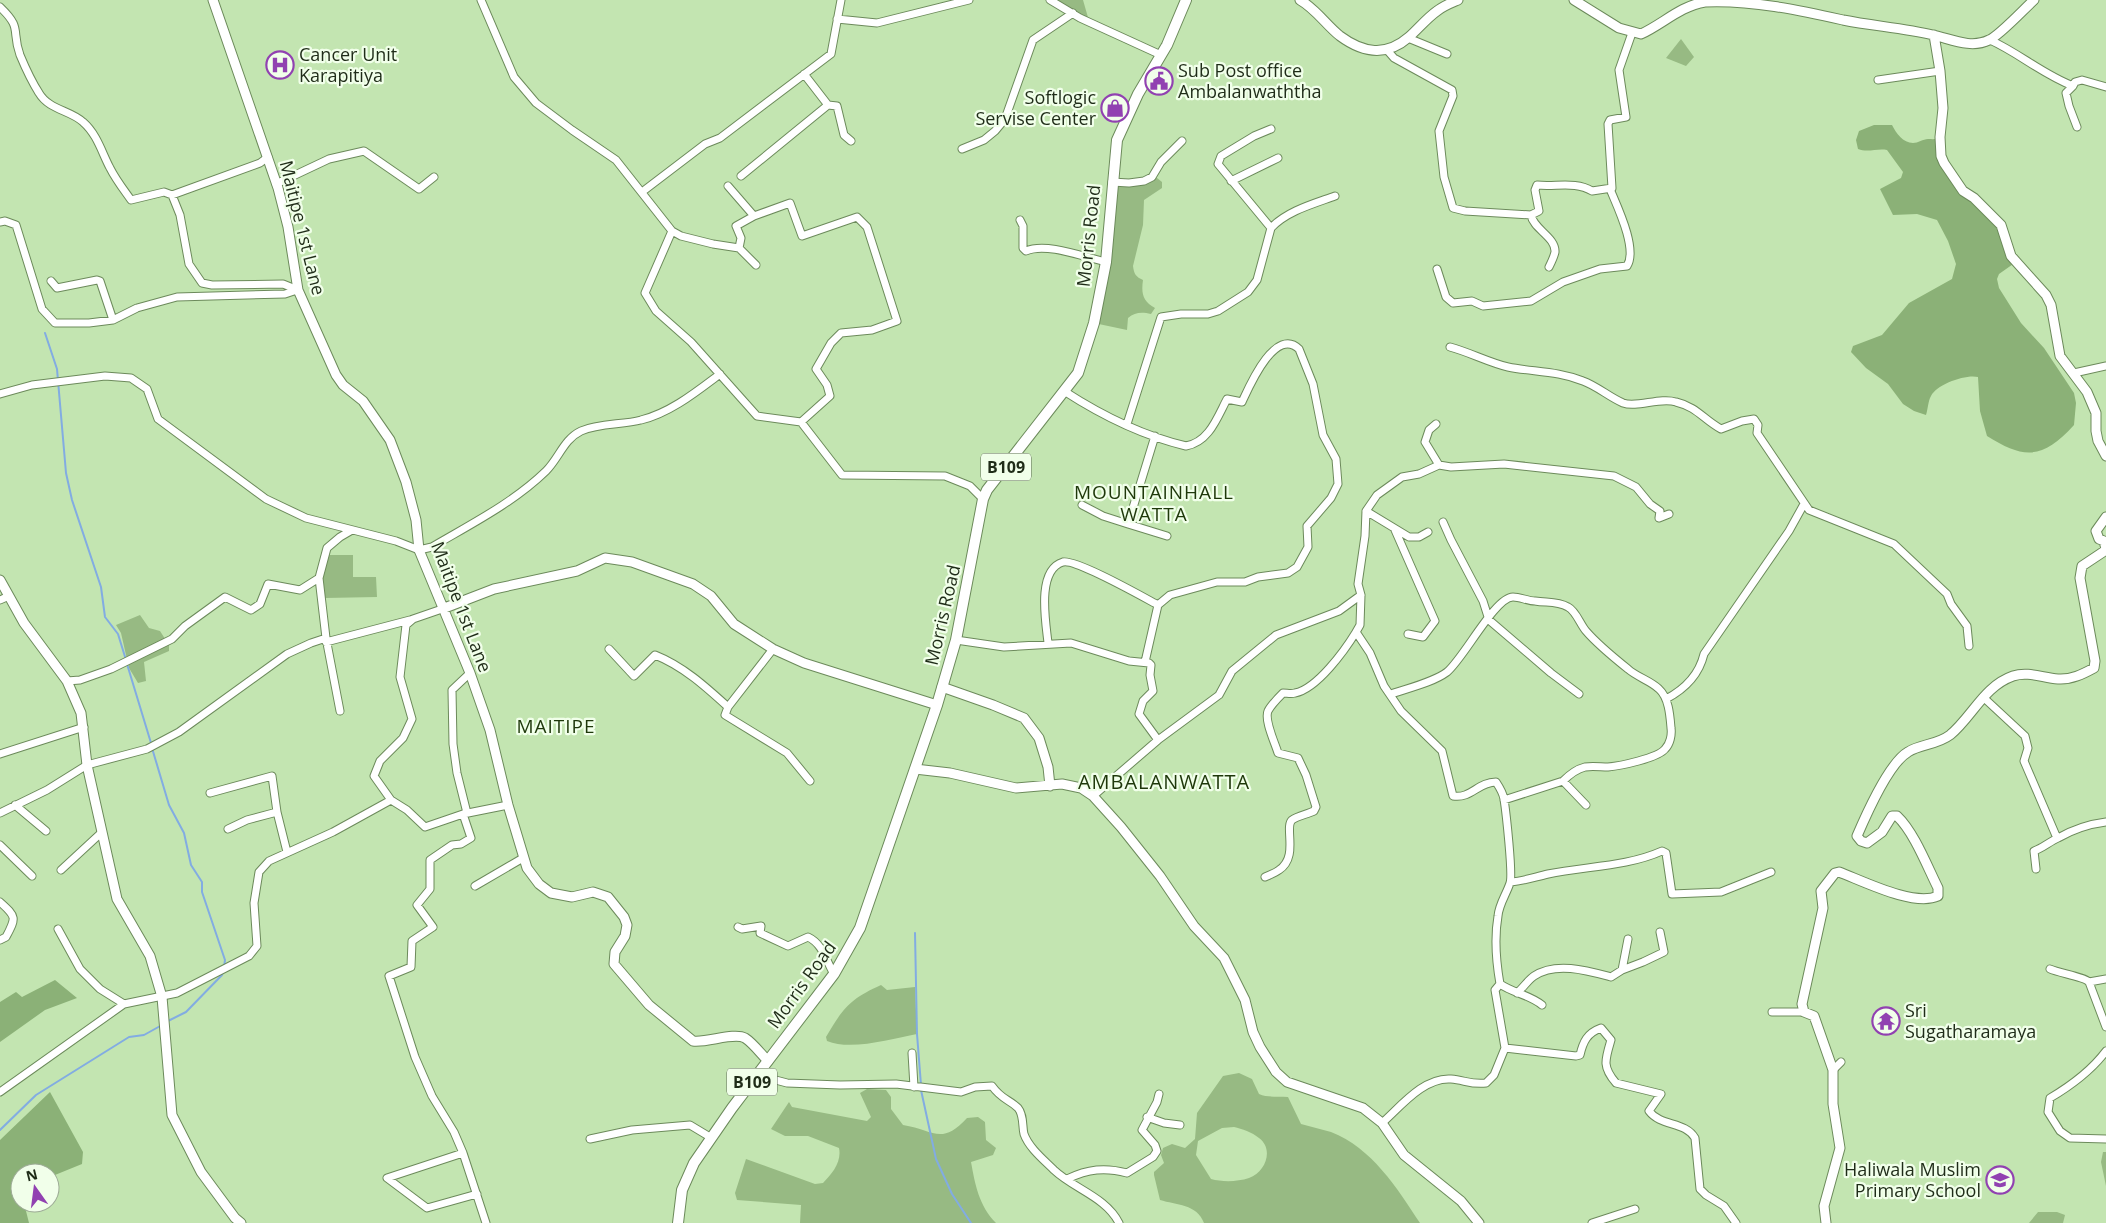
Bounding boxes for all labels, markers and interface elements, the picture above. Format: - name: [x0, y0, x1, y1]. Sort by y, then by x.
- place label: Cancer Unit Karapitiya: [299, 42, 397, 87]
- hospital icon: Cancer Unit Karapitiya: [265, 50, 295, 80]
- place label: Sub Post office Ambalanwaththa: [1178, 58, 1322, 103]
- public building icon: Sub Post office Ambalanwaththa: [1144, 66, 1174, 96]
- place label: Softlogic Servise Center: [975, 85, 1097, 130]
- shop icon: Softlogic Servise Center: [1100, 93, 1130, 123]
- street label: Maitipe 1st Lane: [275, 158, 331, 298]
- street label: Morris Road: [1071, 184, 1105, 288]
- road number: B109: [981, 454, 1031, 481]
- district label: MOUNTAINHALL WATTA: [1074, 479, 1234, 527]
- street label: Maitipe 1st Lane: [426, 538, 498, 675]
- street label: Morris Road: [919, 562, 965, 667]
- district label: MAITIPE: [516, 713, 596, 739]
- district label: AMBALANWATTA: [1078, 768, 1250, 795]
- street label: Morris Road: [761, 936, 841, 1033]
- place label: Sri Sugatharamaya: [1905, 998, 2036, 1043]
- temple icon: Sri Sugatharamaya: [1871, 1006, 1901, 1036]
- road number: B109: [727, 1068, 777, 1096]
- place label: Haliwala Muslim Primary School: [1844, 1157, 1981, 1202]
- north arrow: [10, 1163, 60, 1213]
- text: N: [24, 1164, 40, 1185]
- school or university icon: Haliwala Muslim Primary School: [1985, 1165, 2015, 1195]

